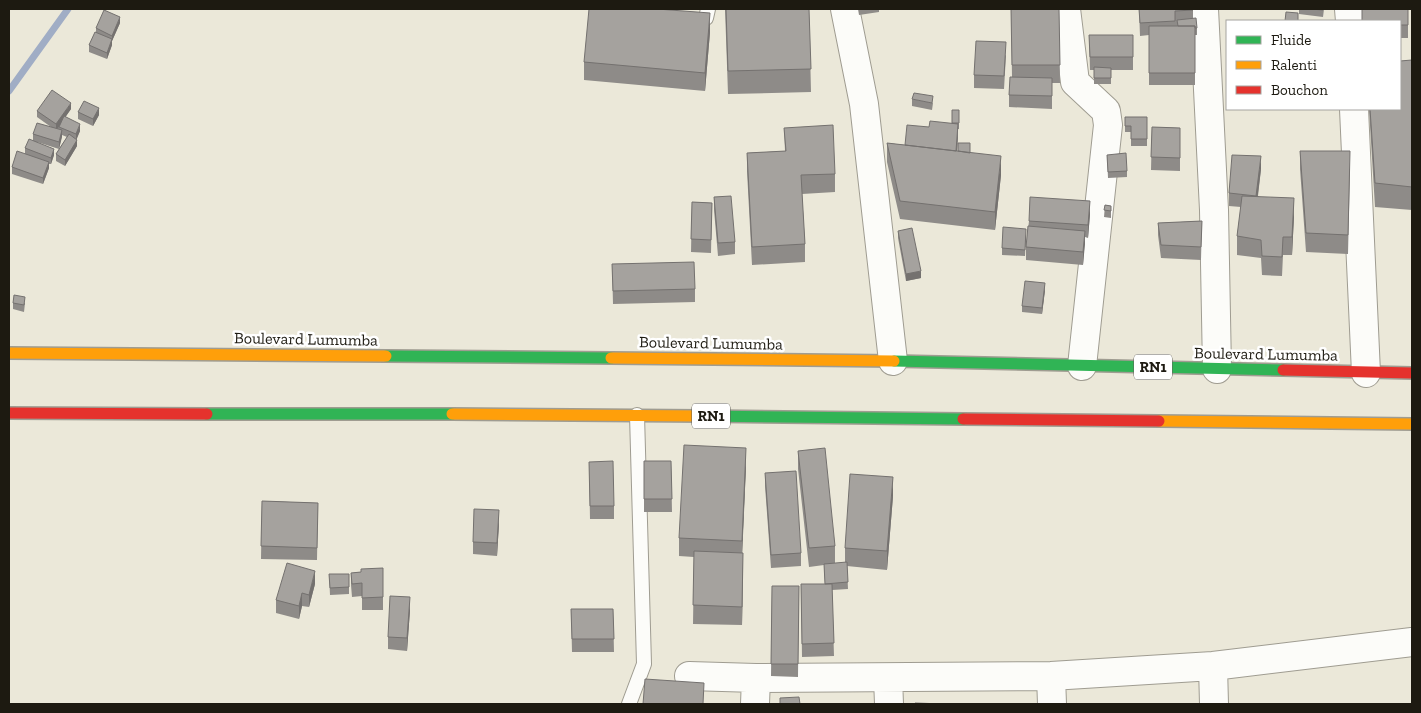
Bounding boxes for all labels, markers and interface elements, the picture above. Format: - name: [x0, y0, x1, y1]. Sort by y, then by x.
- legend: [1226, 20, 1401, 110]
- text: Fluide: [1271, 31, 1311, 49]
- text: Ralenti: [1271, 56, 1317, 74]
- text: Bouchon: [1271, 81, 1328, 99]
- street label: Boulevard Lumumba: [234, 328, 378, 350]
- street label: Boulevard Lumumba: [639, 332, 783, 354]
- street label: Boulevard Lumumba: [1194, 343, 1338, 365]
- road number: RN1: [1134, 354, 1172, 380]
- road number: RN1: [692, 404, 730, 428]

